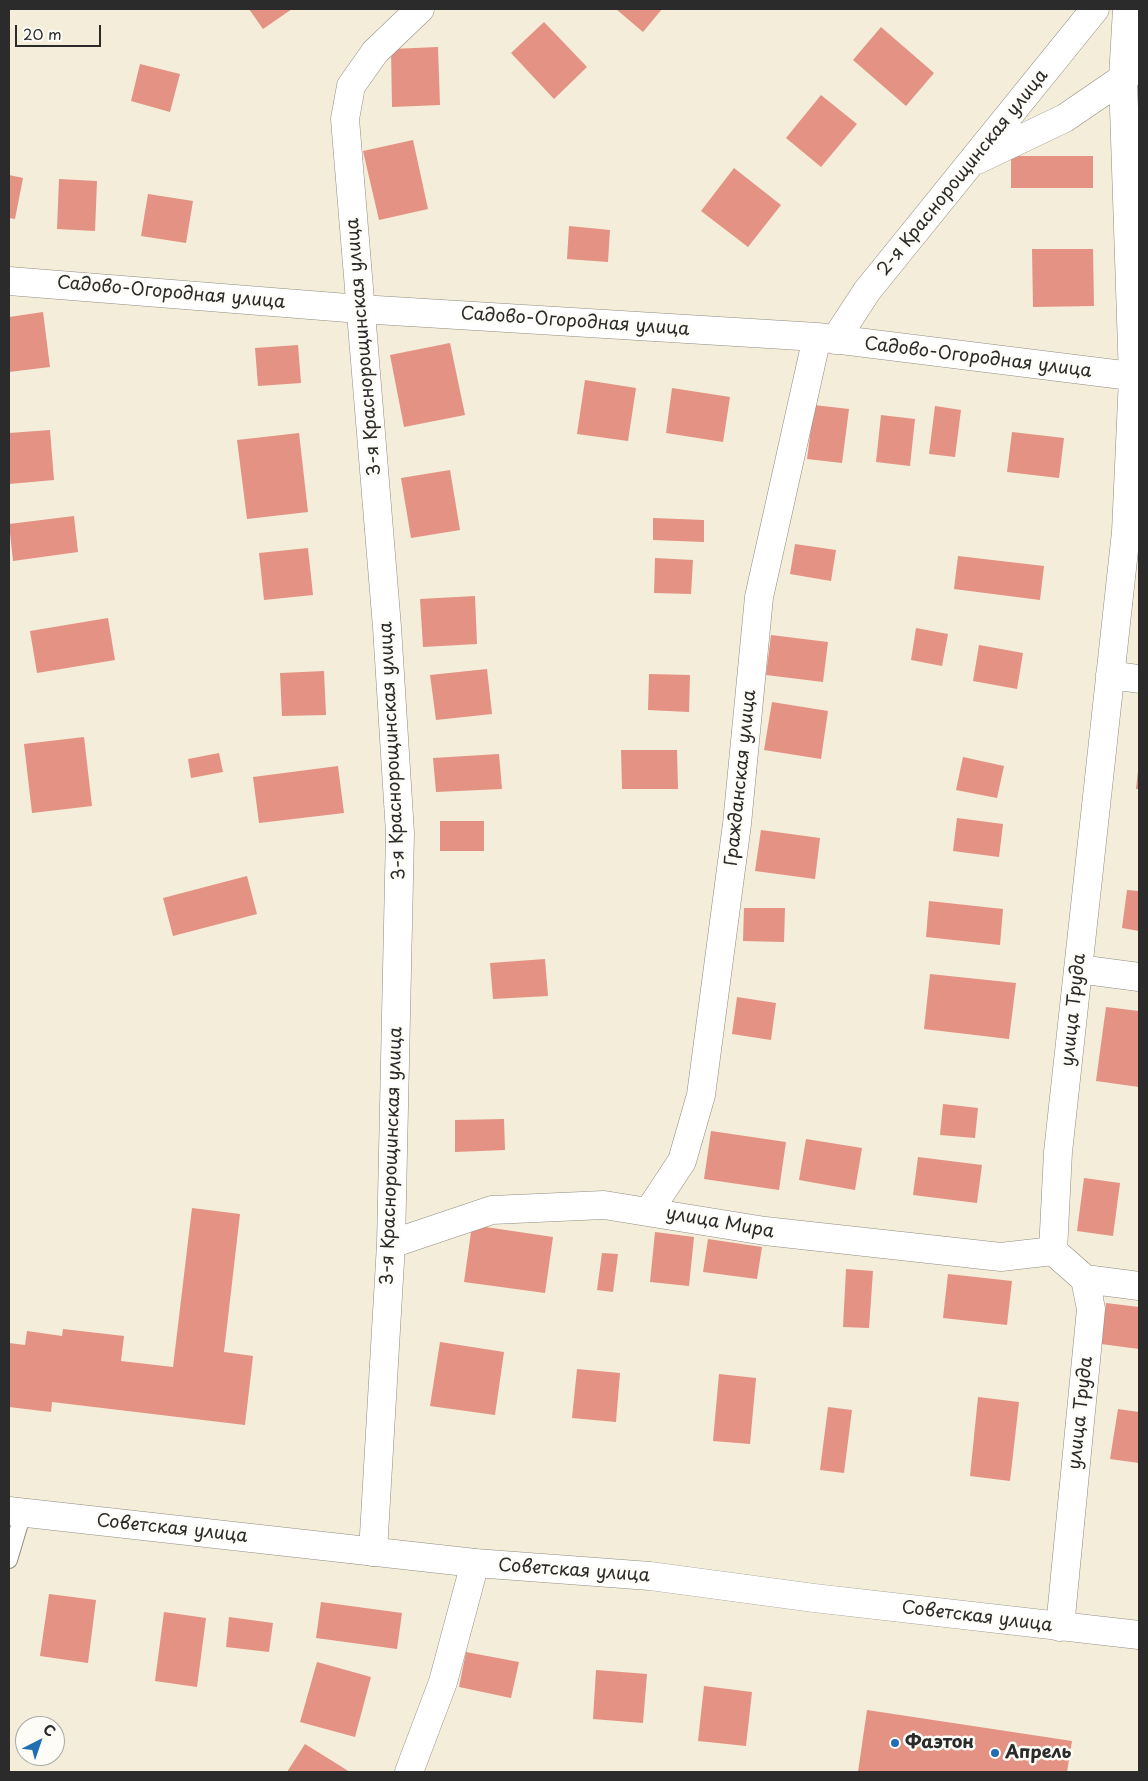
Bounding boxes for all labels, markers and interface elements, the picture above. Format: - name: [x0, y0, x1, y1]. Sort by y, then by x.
- scale bar: [18, 15, 104, 47]
- text: 20 m: [23, 22, 62, 45]
- street label: 2-я Краснорощинская улица: [873, 65, 1053, 281]
- street label: 3-я Краснорощинская улица: [342, 217, 386, 477]
- street label: Садово-Огородная улица: [56, 272, 286, 314]
- street label: Садово-Огородная улица: [460, 303, 690, 341]
- street label: Садово-Огородная улица: [863, 333, 1093, 383]
- street label: 3-я Краснорощинская улица: [375, 621, 411, 881]
- street label: Гражданская улица: [721, 689, 761, 867]
- street label: улица Труда: [1057, 952, 1091, 1068]
- street label: 3-я Краснорощинская улица: [377, 1026, 407, 1286]
- street label: улица Мира: [664, 1203, 776, 1243]
- street label: улица Труда: [1064, 1355, 1098, 1471]
- street label: Советская улица: [95, 1510, 249, 1548]
- street label: Советская улица: [497, 1555, 651, 1587]
- street label: Советская улица: [900, 1597, 1054, 1637]
- north arrow: [15, 1716, 65, 1766]
- text: С: [39, 1719, 60, 1741]
- place label: Фаэтон: [905, 1732, 974, 1754]
- marker: Фаэтон: [889, 1737, 901, 1749]
- place label: Апрель: [1005, 1742, 1071, 1764]
- marker: Апрель: [989, 1747, 1001, 1759]

